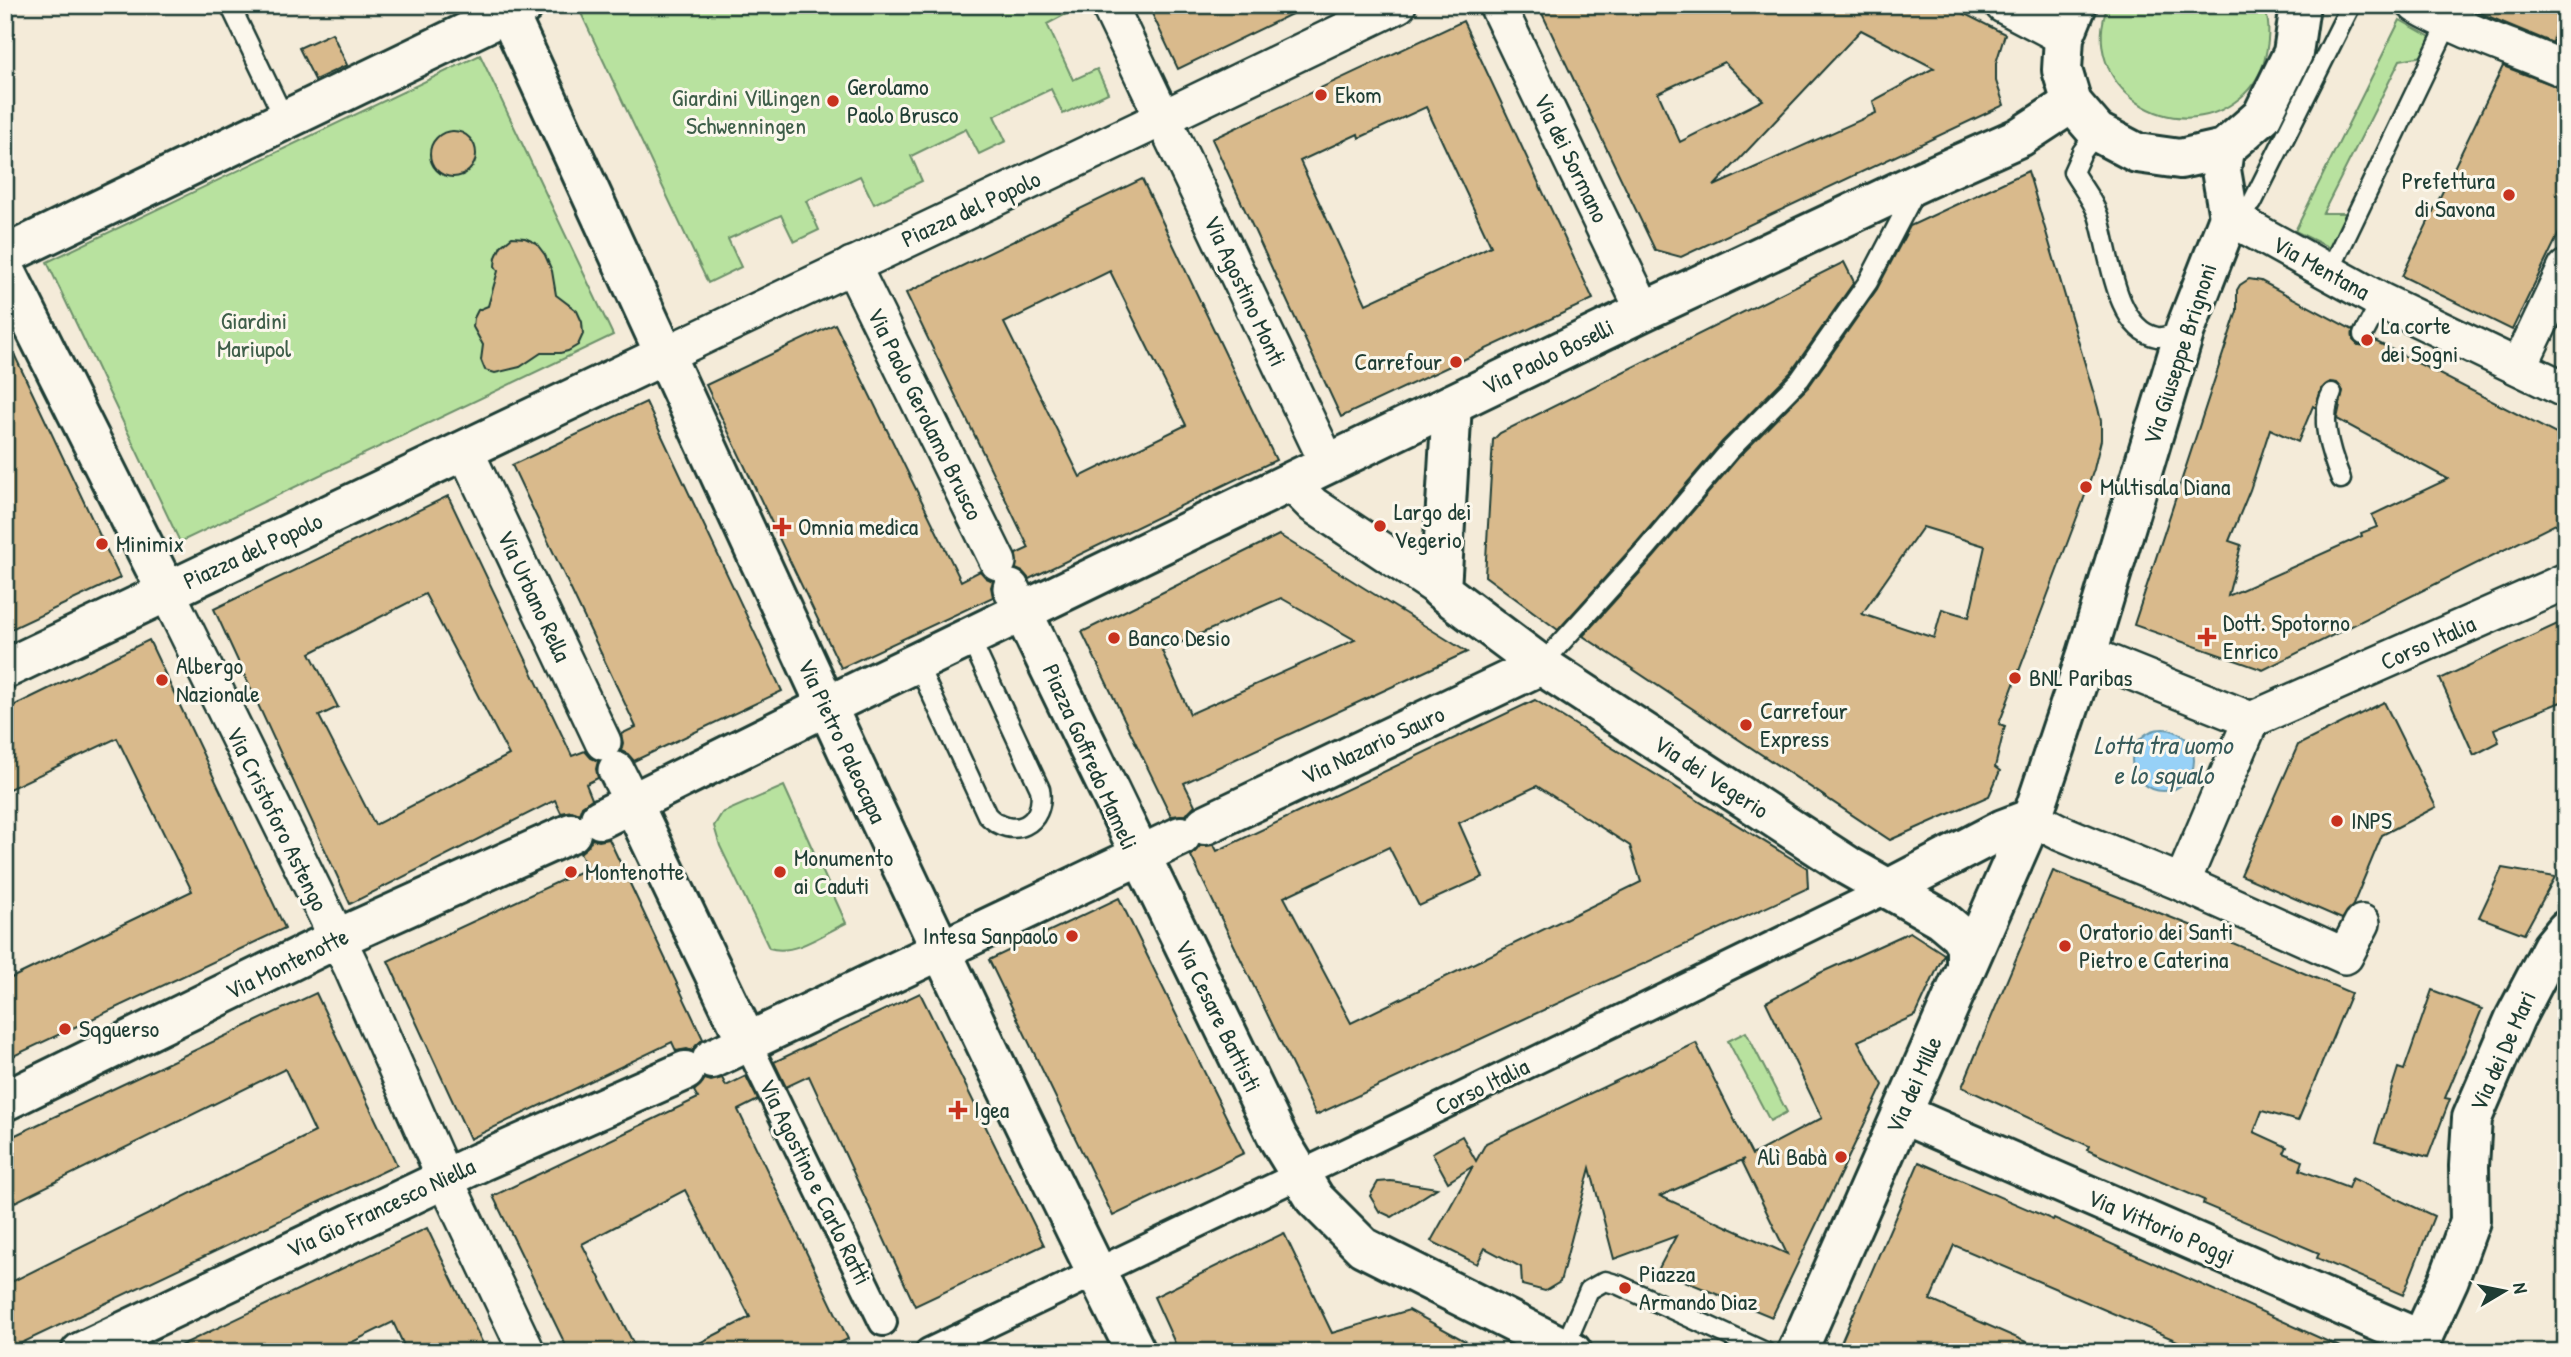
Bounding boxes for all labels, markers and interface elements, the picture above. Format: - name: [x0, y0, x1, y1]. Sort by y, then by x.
- place label: Gerolamo Paolo Brusco: [847, 70, 959, 130]
- place label: Ekom: [1335, 78, 1382, 110]
- park label: Giardini Villingen Schwenningen: [672, 81, 820, 141]
- marker: Ekom: [1313, 87, 1329, 103]
- street label: Via dei Sormano: [1527, 88, 1617, 228]
- marker: Gerolamo Paolo Brusco: [825, 93, 841, 109]
- street label: Piazza del Popolo: [896, 162, 1046, 254]
- place label: Prefettura di Savona: [2402, 164, 2495, 224]
- marker: Prefettura di Savona: [2501, 187, 2517, 203]
- street label: Via Agostino Monti: [1197, 210, 1295, 371]
- street label: Via Mentana: [2267, 227, 2376, 307]
- street label: Via Giuseppe Brignoni: [2135, 259, 2223, 448]
- street label: Via Paolo Gerolamo Brusco: [861, 302, 991, 525]
- park label: Giardini Mariupol: [217, 304, 292, 364]
- place label: La corte dei Sogni: [2381, 309, 2458, 369]
- street label: Via Paolo Boselli: [1477, 311, 1619, 402]
- marker: La corte dei Sogni: [2359, 332, 2375, 348]
- place label: Carrefour: [1354, 345, 1442, 377]
- marker: Carrefour: [1448, 354, 1464, 370]
- place label: Multisala Diana: [2100, 470, 2230, 502]
- marker: Multisala Diana: [2078, 479, 2094, 495]
- place label: Largo dei Vegerio: [1394, 495, 1472, 555]
- street label: Piazza del Popolo: [178, 504, 328, 596]
- place label: Omnia medica: [798, 510, 918, 542]
- marker: Omnia medica: [772, 517, 792, 537]
- marker: Largo dei Vegerio: [1372, 518, 1388, 534]
- street label: Via Urbano Rella: [490, 525, 579, 667]
- place label: Minimix: [116, 527, 184, 559]
- marker: Minimix: [94, 536, 110, 552]
- place label: Dott. Spotorno Enrico: [2223, 606, 2350, 666]
- street label: Corso Italia: [2375, 607, 2480, 677]
- place label: Banco Desio: [1128, 621, 1230, 653]
- marker: Dott. Spotorno Enrico: [2197, 627, 2217, 647]
- marker: Banco Desio: [1106, 630, 1122, 646]
- place label: Albergo Nazionale: [176, 649, 260, 709]
- street label: Via Pietro Paleocapa: [791, 653, 895, 828]
- street label: Piazza Goffredo Mameli: [1036, 659, 1146, 855]
- place label: BNL Paribas: [2029, 661, 2133, 693]
- marker: BNL Paribas: [2007, 670, 2023, 686]
- marker: Albergo Nazionale: [154, 672, 170, 688]
- place label: Carrefour Express: [1760, 694, 1848, 754]
- street label: Via Nazario Sauro: [1296, 697, 1450, 791]
- marker: Carrefour Express: [1738, 717, 1754, 733]
- street label: Via Cristoforo Astengo: [219, 721, 337, 916]
- street label: Via dei Vegerio: [1648, 727, 1776, 825]
- water label: Lotta tra uomo e lo squalo: [2094, 727, 2235, 793]
- place label: INPS: [2351, 804, 2392, 836]
- marker: INPS: [2329, 813, 2345, 829]
- place label: Monumento ai Caduti: [794, 841, 893, 901]
- place label: Montenotte: [585, 855, 685, 887]
- marker: Montenotte: [563, 864, 579, 880]
- marker: Monumento ai Caduti: [772, 864, 788, 880]
- place label: Oratorio dei Santi Pietro e Caterina: [2079, 915, 2233, 975]
- street label: Via Montenotte: [220, 919, 354, 1007]
- place label: Intesa Sanpaolo: [923, 919, 1058, 951]
- marker: Intesa Sanpaolo: [1064, 928, 1080, 944]
- street label: Via Cesare Battisti: [1168, 934, 1270, 1097]
- marker: Oratorio dei Santi Pietro e Caterina: [2057, 938, 2073, 954]
- street label: Via dei De Mari: [2461, 985, 2543, 1116]
- place label: Sqguerso: [79, 1012, 159, 1044]
- marker: Sqguerso: [57, 1021, 73, 1037]
- street label: Via dei Mille: [1877, 1031, 1949, 1138]
- street label: Corso Italia: [1429, 1050, 1534, 1123]
- street label: Via Agostino e Carlo Ratti: [752, 1073, 880, 1290]
- place label: Igea: [974, 1093, 1009, 1125]
- marker: Igea: [948, 1100, 968, 1120]
- place label: Alì Babà: [1757, 1140, 1827, 1172]
- street label: Via Gio Francesco Niella: [281, 1149, 480, 1265]
- marker: Alì Babà: [1833, 1149, 1849, 1165]
- street label: Via Vittorio Poggi: [2083, 1181, 2240, 1271]
- north arrow: [2470, 1256, 2540, 1326]
- place label: Piazza Armando Diaz: [1639, 1257, 1758, 1317]
- marker: Piazza Armando Diaz: [1617, 1280, 1633, 1296]
- text: N: [2507, 1281, 2534, 1295]

